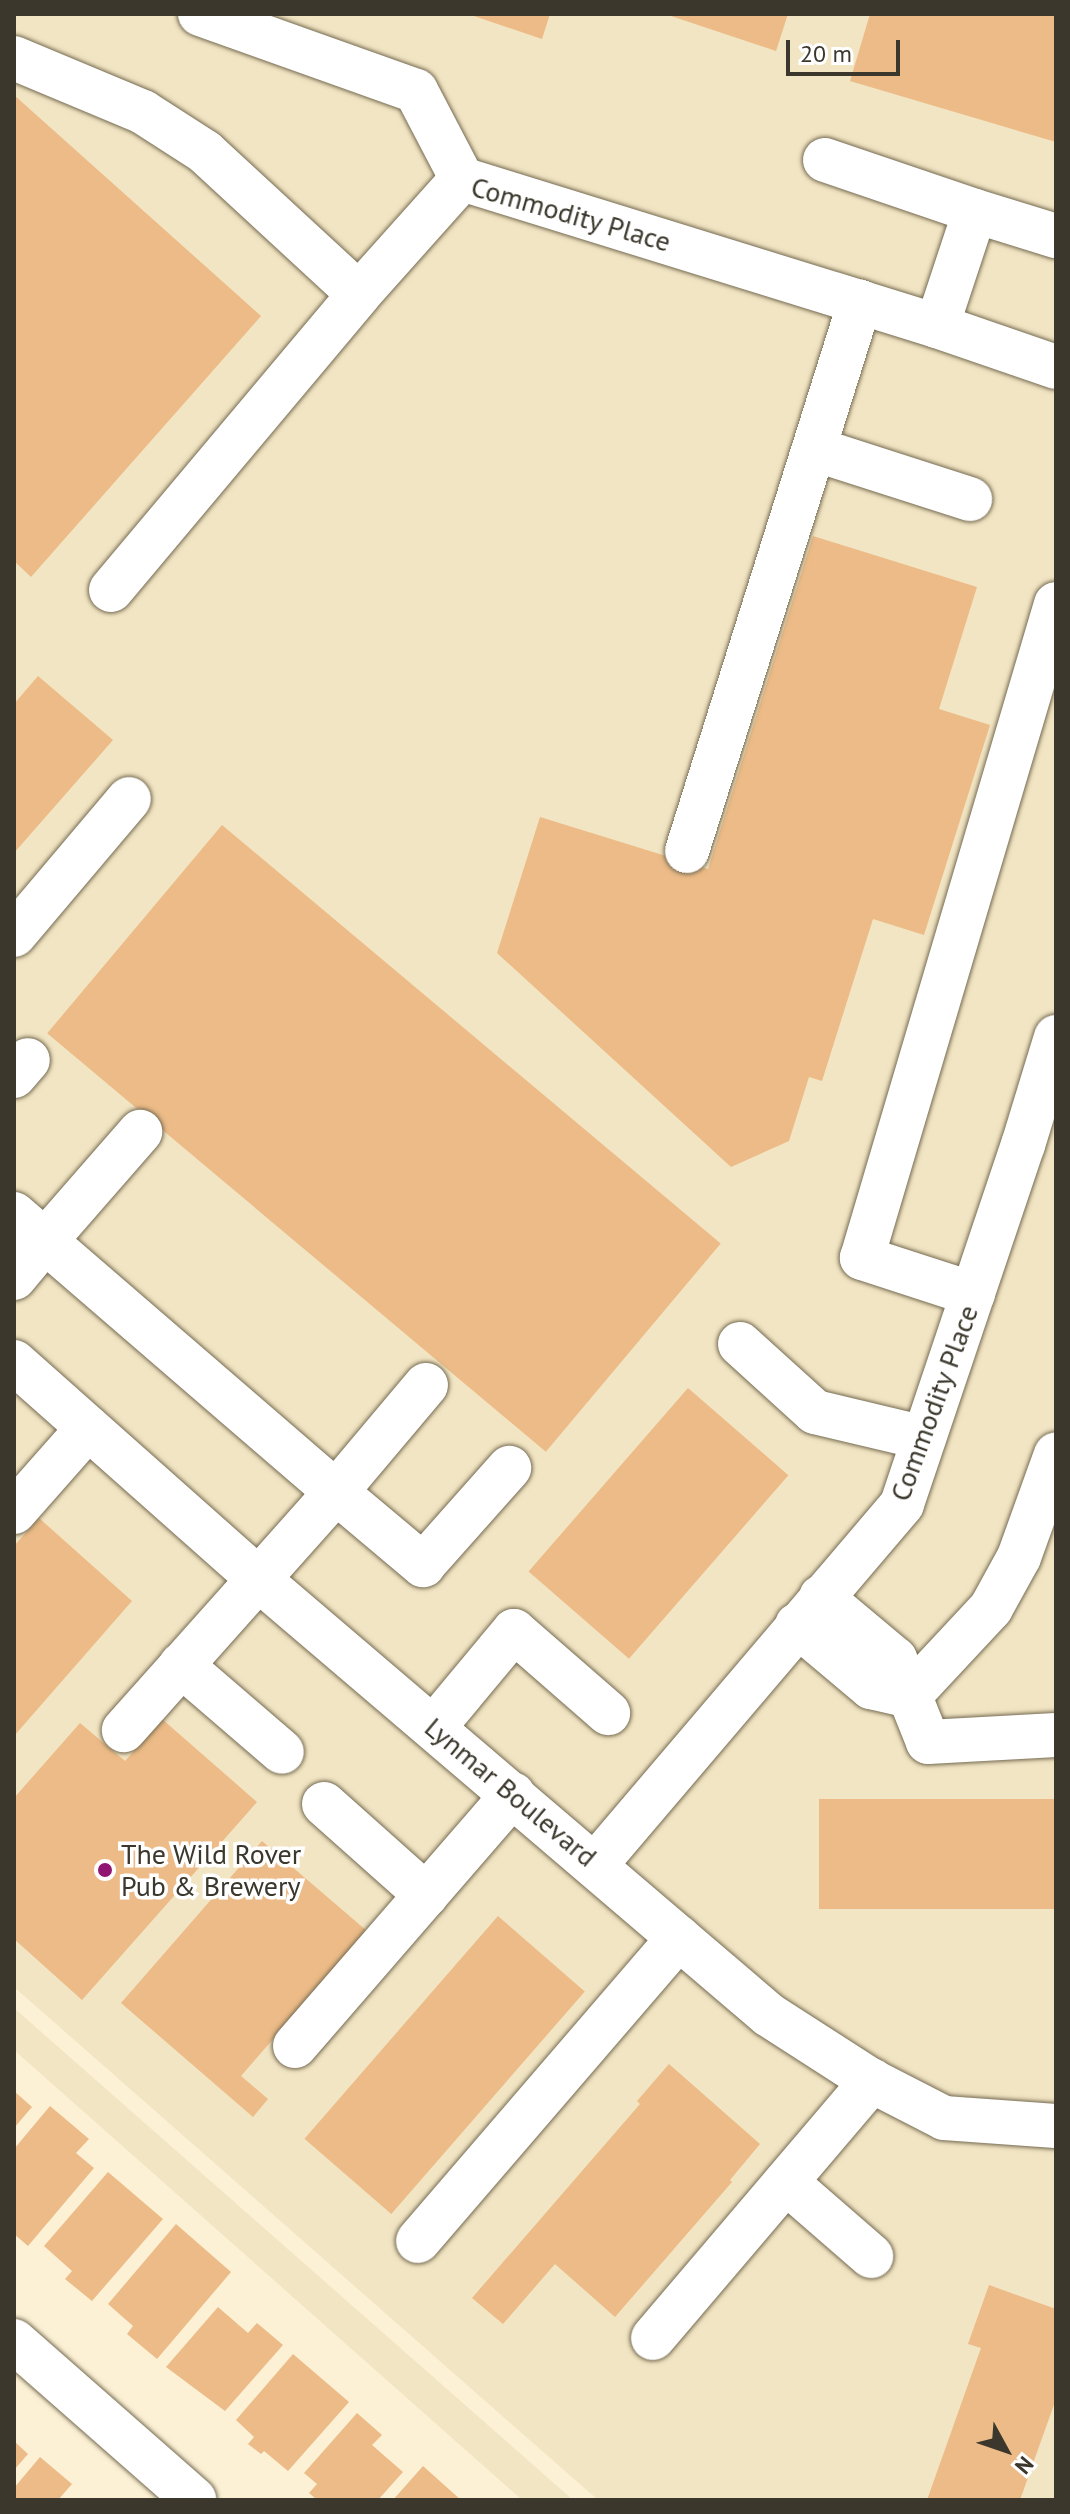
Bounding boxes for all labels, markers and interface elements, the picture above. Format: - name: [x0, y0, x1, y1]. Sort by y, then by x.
- scale bar: [790, 24, 904, 74]
- text: 20 m: [800, 38, 852, 69]
- street label: Commodity Place: [467, 169, 675, 259]
- street label: Commodity Place: [883, 1300, 985, 1506]
- street label: Lynmar Boulevard: [418, 1710, 604, 1874]
- place label: The Wild Rover Pub & Brewery: [121, 1837, 302, 1903]
- marker: The Wild Rover Pub & Brewery: [96, 1861, 114, 1879]
- north arrow: [966, 2410, 1046, 2490]
- text: N: [1009, 2451, 1040, 2480]

